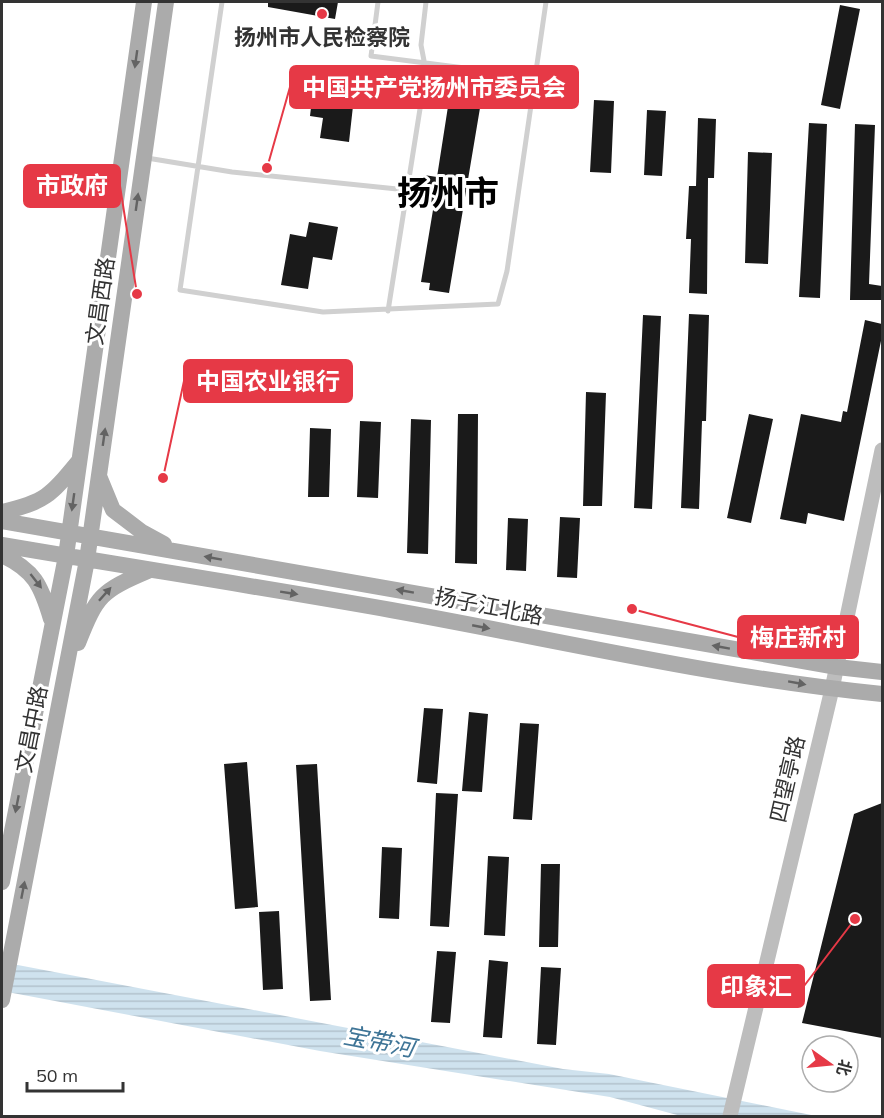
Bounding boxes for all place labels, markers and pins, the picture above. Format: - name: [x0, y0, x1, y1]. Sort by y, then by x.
- marker: 扬州市人民检察院: [315, 7, 329, 21]
- place label: 扬州市人民检察院: [234, 23, 410, 51]
- callout: 中国共产党扬州市委员会: [290, 66, 578, 108]
- callout: 市政府: [24, 165, 120, 207]
- callout: 中国农业银行: [184, 360, 352, 402]
- callout: 梅庄新村: [738, 616, 858, 658]
- callout: 印象汇: [708, 965, 804, 1007]

